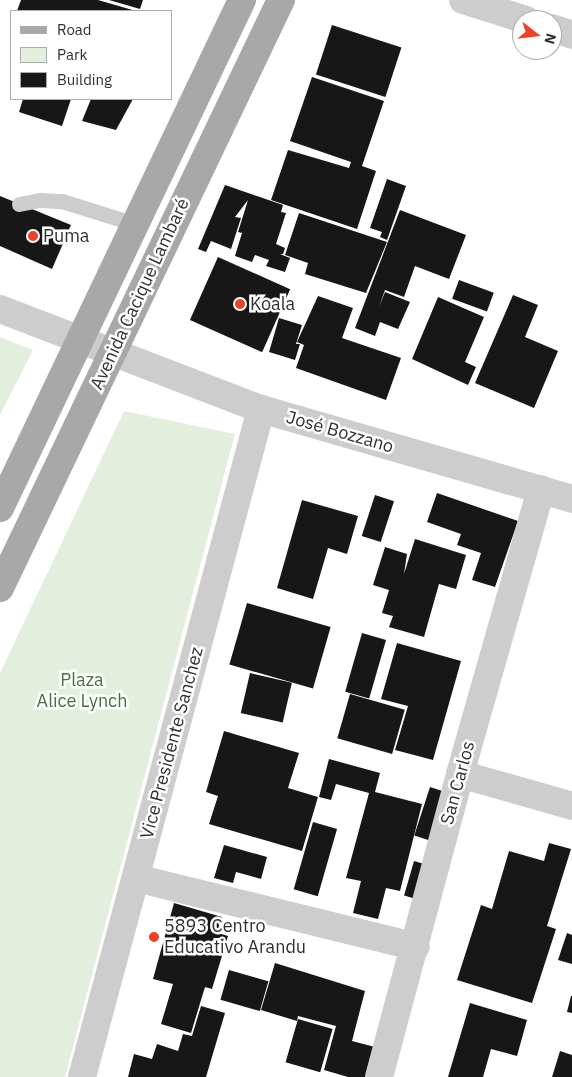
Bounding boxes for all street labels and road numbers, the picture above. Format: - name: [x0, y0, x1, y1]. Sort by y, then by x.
- street label: Avenida Cacique Lambaré: [86, 195, 194, 393]
- street label: José Bozzano: [284, 406, 396, 458]
- street label: Vice Presidente Sanchez: [136, 645, 208, 841]
- street label: San Carlos: [436, 739, 480, 827]

